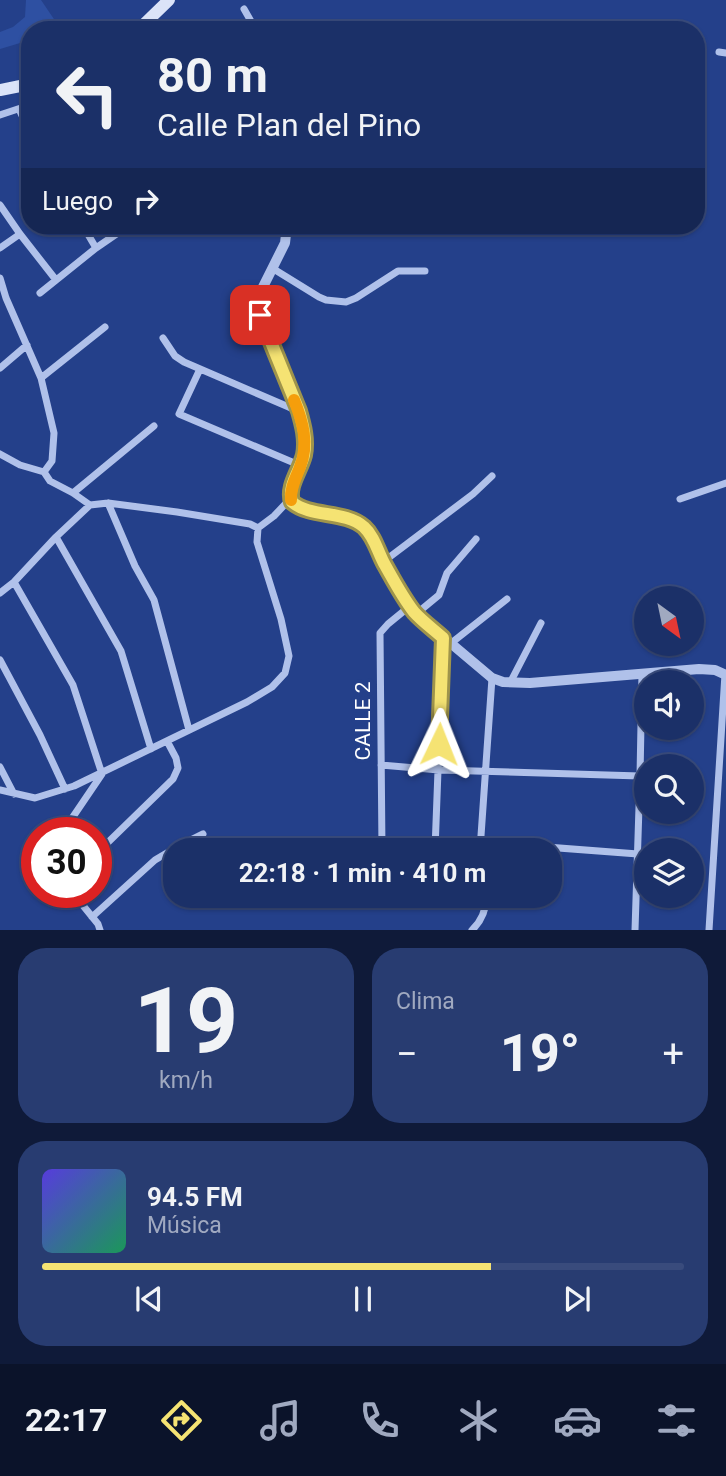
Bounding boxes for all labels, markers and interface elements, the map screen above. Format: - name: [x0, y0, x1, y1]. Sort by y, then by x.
- text: 80 m: [157, 47, 268, 104]
- icon: left: [42, 49, 133, 140]
- text: Calle Plan del Pino: [157, 106, 421, 144]
- icon: right: [127, 182, 165, 220]
- text: Luego: [42, 186, 113, 216]
- pin: [230, 285, 290, 345]
- icon: arrive: [241, 296, 279, 334]
- north arrow: [634, 586, 704, 656]
- map controls: [634, 586, 704, 908]
- button: sound: [634, 670, 704, 740]
- street label: CALLE 2: [351, 681, 375, 760]
- position arrow: [402, 707, 476, 781]
- button: search: [634, 754, 704, 824]
- speed limit sign: 30: [21, 817, 112, 908]
- button: layers: [634, 838, 704, 908]
- text: 22:18 · 1 min · 410 m: [239, 858, 486, 888]
- text: 19: [134, 968, 238, 1074]
- text: Clima: [396, 988, 455, 1015]
- text: 19°: [500, 1023, 580, 1084]
- text: −: [396, 1032, 418, 1076]
- text: +: [662, 1032, 684, 1076]
- text: km/h: [159, 1067, 213, 1094]
- text: 94.5 FM: [147, 1182, 243, 1212]
- text: Música: [147, 1212, 222, 1239]
- icon: previous: [130, 1280, 168, 1318]
- icon: pause: [344, 1280, 382, 1318]
- icon: next: [558, 1280, 596, 1318]
- icon: directions: [157, 1396, 206, 1445]
- icon: music: [256, 1396, 305, 1445]
- icon: phone: [355, 1396, 404, 1445]
- icon: climate: [454, 1396, 503, 1445]
- icon: car: [553, 1396, 602, 1445]
- icon: filters: [652, 1396, 701, 1445]
- text: 22:17: [25, 1401, 107, 1439]

